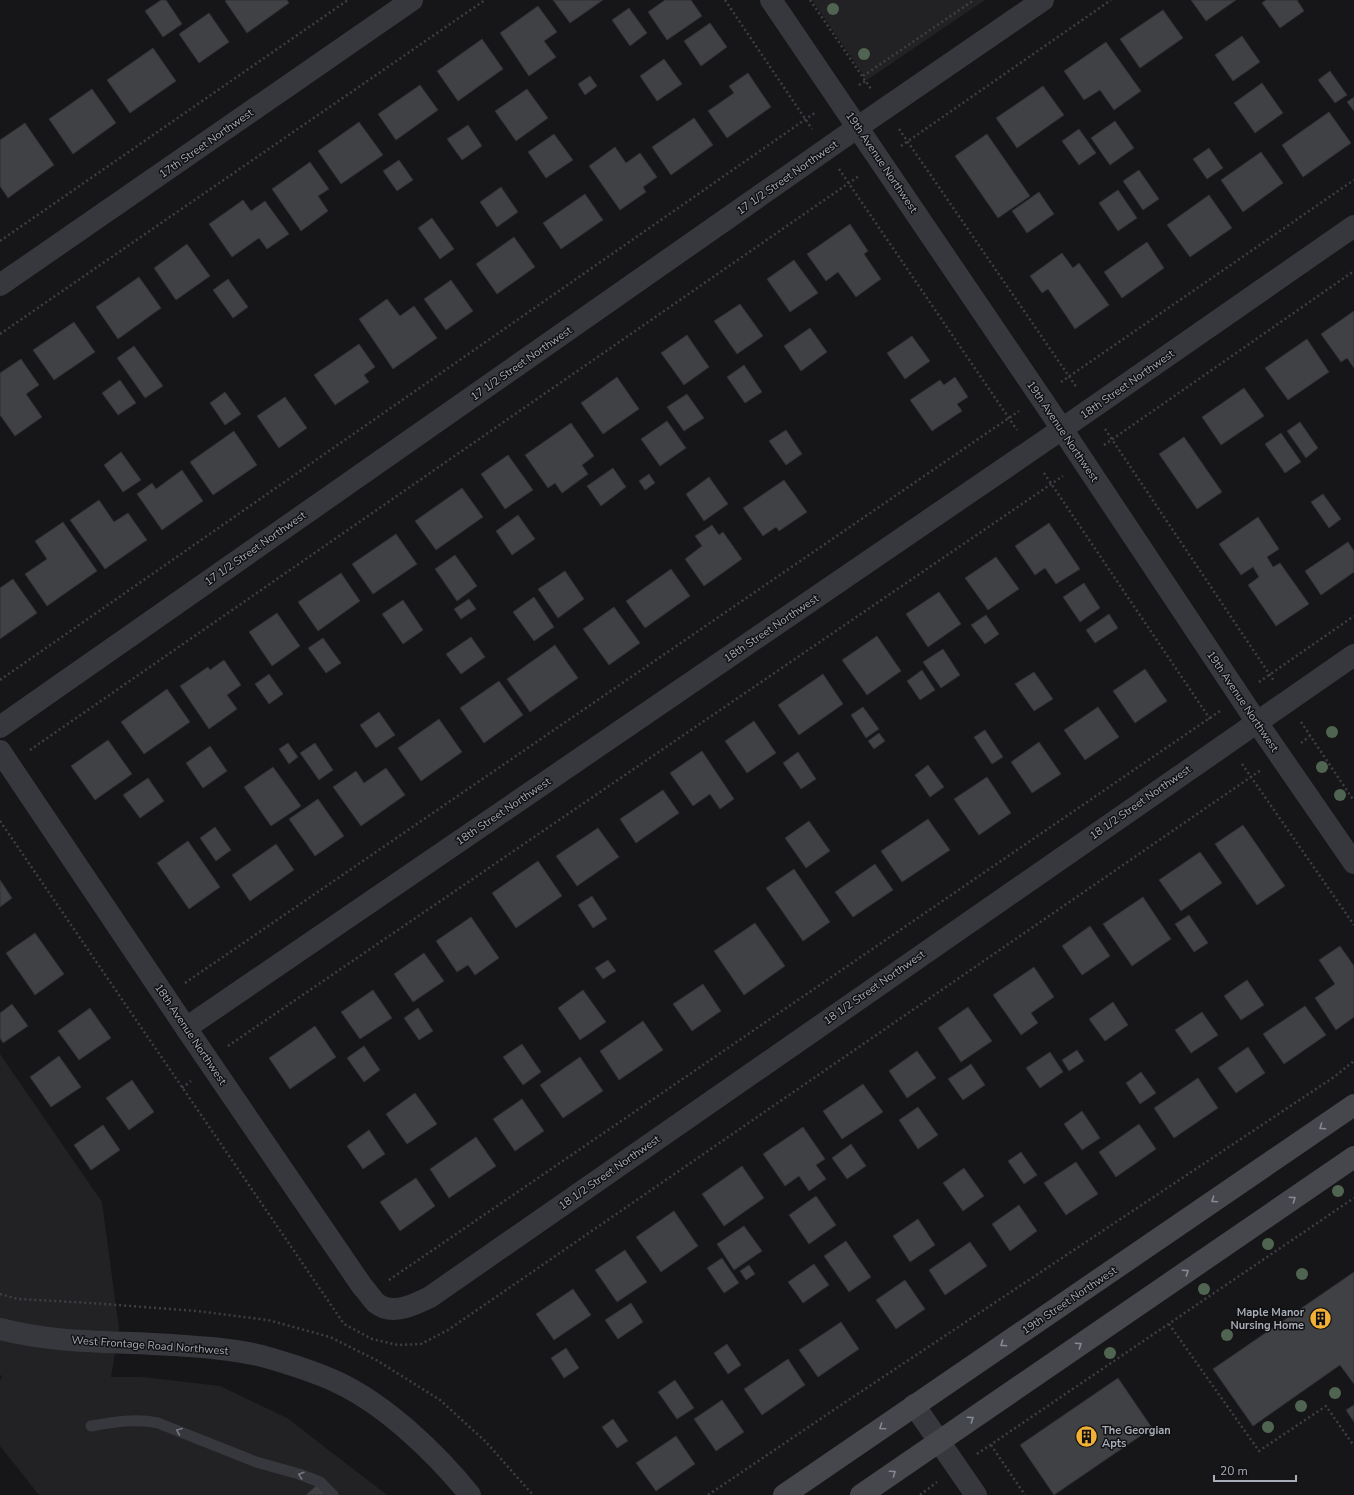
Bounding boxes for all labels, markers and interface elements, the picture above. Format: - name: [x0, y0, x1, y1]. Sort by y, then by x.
- street label: 17th Street Northwest: [156, 105, 256, 182]
- street label: 19th Avenue Northwest: [842, 109, 921, 216]
- street label: 17 1/2 Street Northwest: [734, 137, 841, 218]
- street label: 17 1/2 Street Northwest: [468, 323, 575, 404]
- street label: 18th Street Northwest: [1077, 346, 1177, 423]
- street label: 19th Avenue Northwest: [1023, 378, 1102, 485]
- street label: 17 1/2 Street Northwest: [202, 508, 309, 589]
- street label: 18th Street Northwest: [721, 591, 822, 666]
- street label: 19th Avenue Northwest: [1203, 648, 1282, 755]
- street label: 18 1/2 Street Northwest: [1087, 762, 1194, 843]
- street label: 18th Street Northwest: [453, 774, 554, 849]
- street label: 18 1/2 Street Northwest: [821, 947, 928, 1028]
- street label: 18th Avenue Northwest: [151, 981, 230, 1088]
- one-way arrow: [1319, 1122, 1326, 1130]
- street label: 18 1/2 Street Northwest: [556, 1132, 663, 1213]
- one-way arrow: [1212, 1195, 1219, 1202]
- one-way arrow: [1289, 1196, 1296, 1203]
- street label: 19th Street Northwest: [1019, 1263, 1120, 1338]
- one-way arrow: [1182, 1269, 1189, 1277]
- place label: Maple Manor Nursing Home: [1230, 1305, 1305, 1333]
- building icon: Maple Manor Nursing Home: [1307, 1305, 1333, 1331]
- street label: West Frontage Road Northwest: [71, 1333, 229, 1358]
- one-way arrow: [1000, 1339, 1007, 1347]
- one-way arrow: [1074, 1343, 1081, 1350]
- one-way arrow: [967, 1417, 974, 1424]
- one-way arrow: [880, 1422, 887, 1429]
- building icon: The Georgian Apts: [1073, 1423, 1099, 1449]
- place label: The Georgian Apts: [1102, 1423, 1171, 1451]
- one-way arrow: [175, 1428, 182, 1436]
- scale bar: [1214, 1457, 1296, 1483]
- text: 20 m: [1220, 1463, 1248, 1479]
- one-way arrow: [298, 1471, 305, 1480]
- one-way arrow: [889, 1471, 896, 1478]

